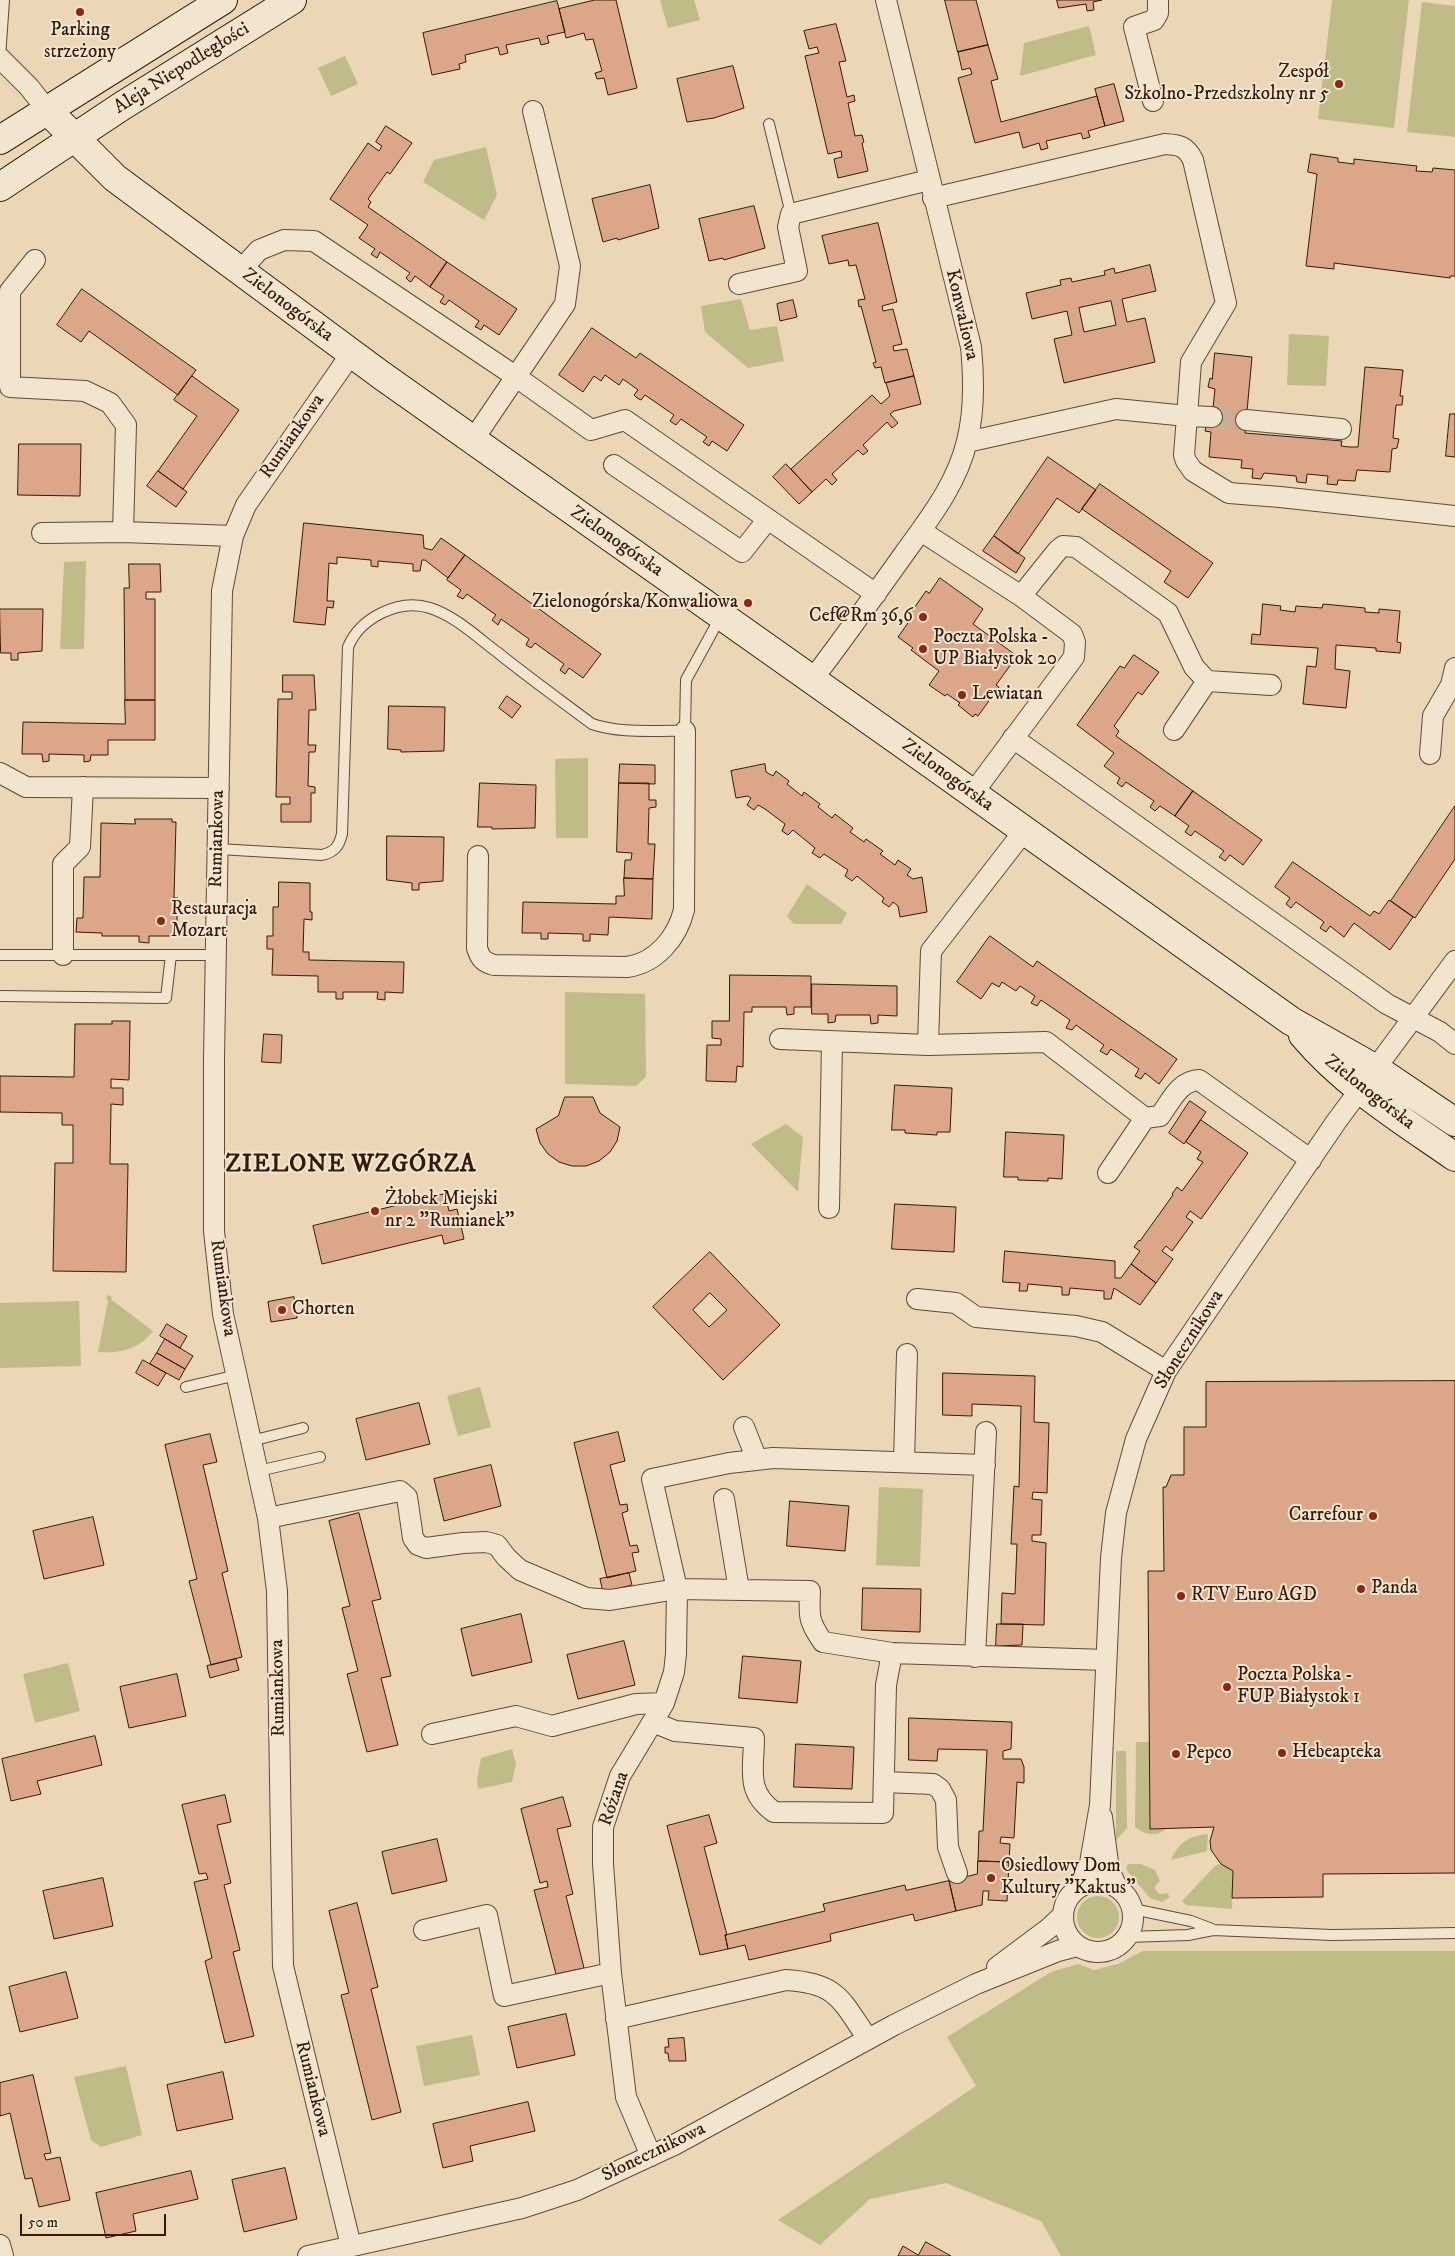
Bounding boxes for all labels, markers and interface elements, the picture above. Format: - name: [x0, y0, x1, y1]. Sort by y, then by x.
- marker: Parking strzeżony: [74, 6, 86, 18]
- street label: Aleja Niepodległości: [110, 18, 254, 120]
- place label: Parking strzeżony: [44, 20, 116, 64]
- place label: Zespół Szkolno-Przedszkolny nr 5: [1124, 62, 1329, 106]
- marker: Zespół Szkolno-Przedszkolny nr 5: [1333, 78, 1345, 90]
- street label: Zielonogórska: [237, 264, 337, 348]
- street label: Konwaliowa: [939, 267, 983, 363]
- street label: Rumiankowa: [256, 390, 330, 484]
- street label: Zielonogórska: [565, 502, 667, 582]
- place label: Zielonogórska/Konwaliowa: [532, 592, 738, 614]
- marker: Zielonogórska/Konwaliowa: [742, 597, 754, 609]
- place label: Cef@Rm 36,6: [809, 606, 913, 628]
- marker: Cef@Rm 36,6: [917, 611, 929, 623]
- place label: Poczta Polska - UP Białystok 20: [933, 627, 1057, 671]
- marker: Poczta Polska - UP Białystok 20: [917, 643, 929, 655]
- place label: Lewiatan: [972, 684, 1043, 706]
- marker: Lewiatan: [956, 689, 968, 701]
- street label: Zielonogórska: [896, 735, 998, 817]
- street label: Rumiankowa: [206, 790, 230, 888]
- place label: Restauracja Mozart: [171, 899, 257, 943]
- marker: Restauracja Mozart: [155, 915, 167, 927]
- street label: Zielonogórska: [1319, 1051, 1419, 1135]
- district label: ZIELONE WZGÓRZA: [224, 1152, 478, 1180]
- place label: Żłobek Miejski nr 2 "Rumianek": [385, 1189, 514, 1233]
- marker: Żłobek Miejski nr 2 "Rumianek": [369, 1205, 381, 1217]
- street label: Rumiankowa: [204, 1238, 240, 1338]
- street label: Słonecznikowa: [1151, 1286, 1229, 1394]
- place label: Chorten: [292, 1299, 355, 1321]
- marker: Chorten: [276, 1304, 288, 1316]
- place label: Carrefour: [1289, 1505, 1363, 1527]
- marker: Carrefour: [1367, 1510, 1379, 1522]
- place label: Panda: [1371, 1578, 1418, 1600]
- marker: Panda: [1355, 1583, 1367, 1595]
- place label: RTV Euro AGD: [1191, 1585, 1317, 1607]
- marker: RTV Euro AGD: [1175, 1590, 1187, 1602]
- street label: Rumiankowa: [267, 1639, 291, 1737]
- place label: Poczta Polska - FUP Białystok 1: [1237, 1665, 1360, 1709]
- marker: Poczta Polska - FUP Białystok 1: [1221, 1681, 1233, 1693]
- place label: Hebeapteka: [1292, 1742, 1381, 1764]
- place label: Pepco: [1186, 1743, 1232, 1765]
- marker: Hebeapteka: [1276, 1747, 1288, 1759]
- marker: Pepco: [1170, 1748, 1182, 1760]
- street label: Różana: [595, 1769, 635, 1829]
- place label: Osiedlowy Dom Kultury "Kaktus": [1001, 1856, 1136, 1900]
- marker: Osiedlowy Dom Kultury "Kaktus": [985, 1872, 997, 1884]
- street label: Rumiankowa: [289, 2039, 335, 2139]
- street label: Słonecznikowa: [598, 2118, 710, 2188]
- scale bar: [22, 2204, 169, 2236]
- text: 50 m: [28, 2213, 58, 2232]

